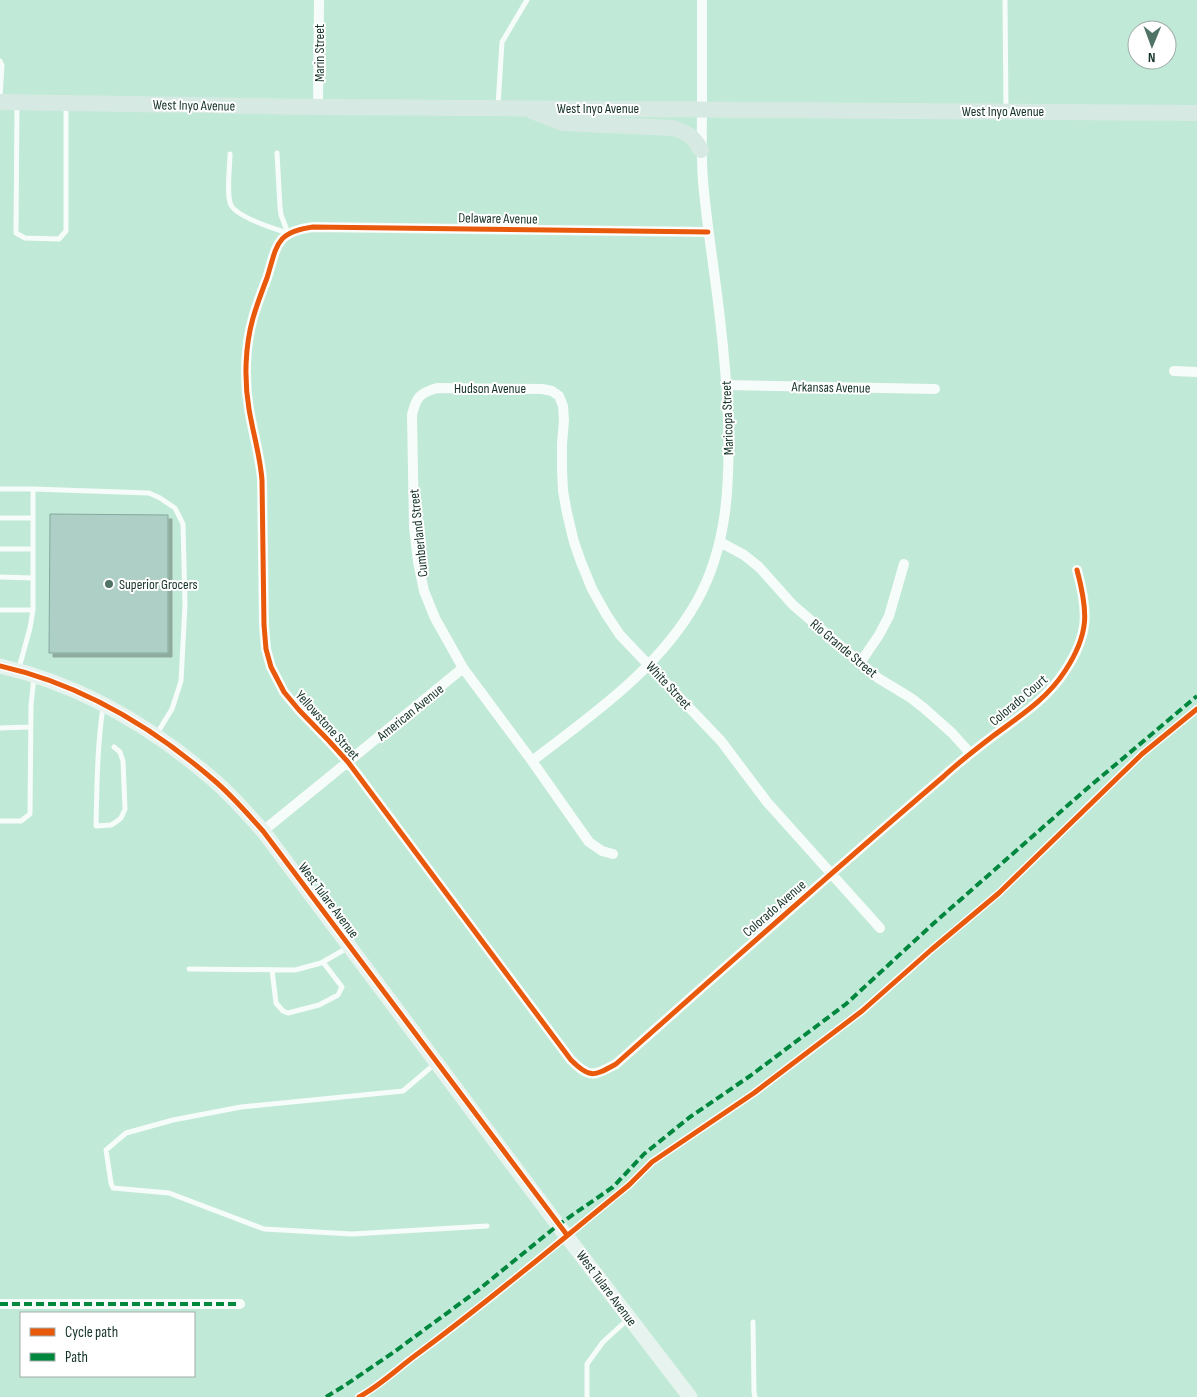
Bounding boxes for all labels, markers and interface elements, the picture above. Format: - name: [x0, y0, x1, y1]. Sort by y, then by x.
- north arrow: [1127, 20, 1177, 70]
- street label: Marin Street: [311, 24, 328, 82]
- text: N: [1148, 49, 1156, 66]
- street label: West Inyo Avenue: [153, 96, 235, 115]
- street label: West Inyo Avenue: [557, 100, 639, 117]
- street label: West Inyo Avenue: [962, 103, 1044, 120]
- street label: Delaware Avenue: [458, 209, 538, 228]
- street label: Arkansas Avenue: [790, 378, 871, 397]
- street label: Hudson Avenue: [454, 380, 526, 397]
- street label: Maricopa Street: [718, 380, 737, 456]
- street label: Cumberland Street: [405, 488, 432, 578]
- place label: Superior Grocers: [119, 576, 198, 593]
- marker: Superior Grocers: [103, 578, 115, 590]
- street label: Rio Grande Street: [807, 615, 881, 681]
- street label: White Street: [642, 658, 695, 713]
- street label: Colorado Court: [986, 671, 1051, 730]
- street label: American Avenue: [373, 680, 447, 745]
- street label: Yellowstone Street: [292, 687, 363, 764]
- street label: West Tulare Avenue: [295, 859, 363, 942]
- street label: Colorado Avenue: [739, 876, 809, 940]
- street label: West Tulare Avenue: [573, 1247, 641, 1330]
- legend: [20, 1312, 195, 1377]
- text: Cycle path: [65, 1323, 118, 1342]
- text: Path: [65, 1348, 88, 1367]

